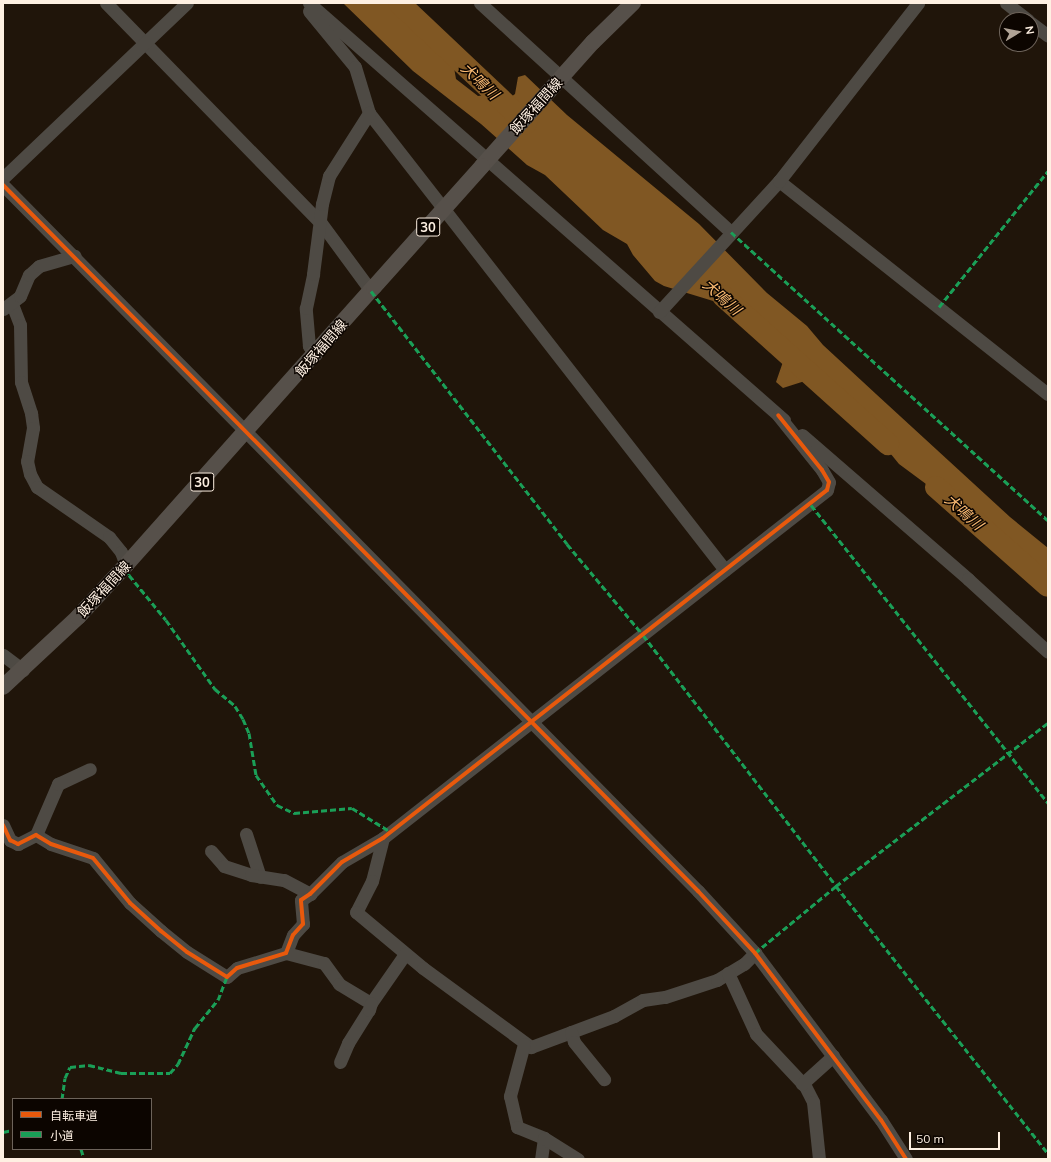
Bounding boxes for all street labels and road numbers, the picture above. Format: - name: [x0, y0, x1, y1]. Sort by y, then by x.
- street label: 飯塚福間線: [506, 74, 566, 138]
- road number: 30: [416, 216, 440, 238]
- street label: 飯塚福間線: [292, 316, 350, 380]
- road number: 30: [190, 471, 214, 493]
- street label: 飯塚福間線: [74, 558, 134, 620]

